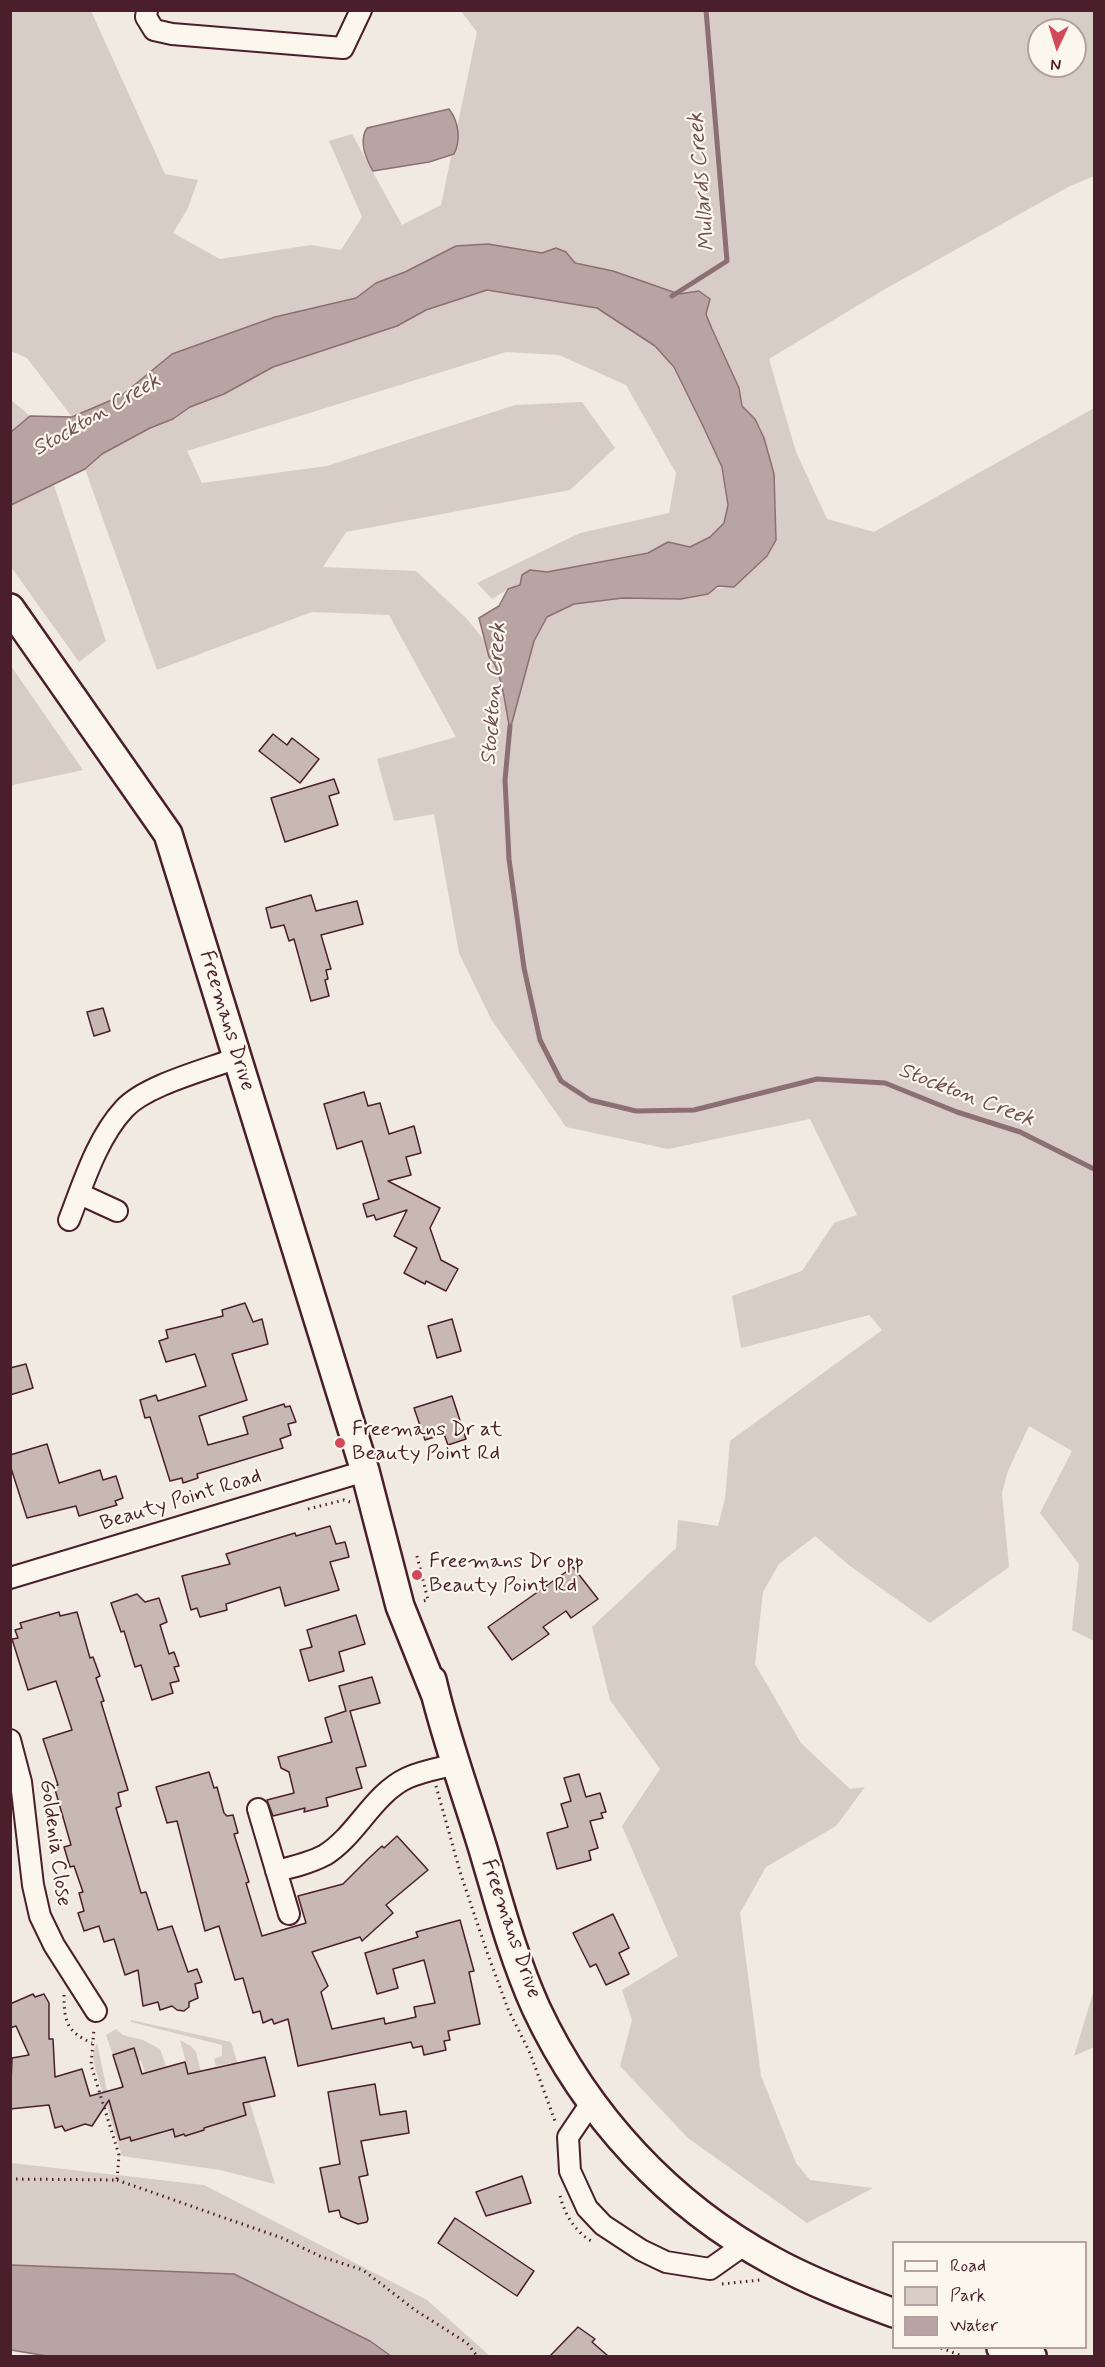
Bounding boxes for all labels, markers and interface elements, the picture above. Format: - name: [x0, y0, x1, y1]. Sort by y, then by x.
- north arrow: [1027, 18, 1087, 78]
- text: N: [1050, 54, 1062, 75]
- water label: Mullards Creek: [684, 111, 722, 253]
- water label: Stockton Creek: [28, 369, 166, 463]
- water label: Stockton Creek: [477, 622, 513, 766]
- street label: Freemans Drive: [193, 948, 259, 1094]
- water label: Stockton Creek: [894, 1058, 1038, 1134]
- place label: Freemans Dr at Beauty Point Rd: [352, 1418, 502, 1468]
- marker: Freemans Dr at Beauty Point Rd: [333, 1436, 347, 1450]
- street label: Beauty Point Road: [97, 1465, 265, 1537]
- place label: Freemans Dr opp Beauty Point Rd: [429, 1550, 584, 1600]
- marker: Freemans Dr opp Beauty Point Rd: [410, 1568, 424, 1582]
- street label: Goldenia Close: [33, 1778, 75, 1908]
- street label: Freemans Drive: [474, 1856, 546, 2002]
- legend: [892, 2241, 1087, 2349]
- text: Road: [950, 2254, 986, 2278]
- text: Park: [950, 2284, 986, 2308]
- text: Water: [950, 2314, 998, 2338]

